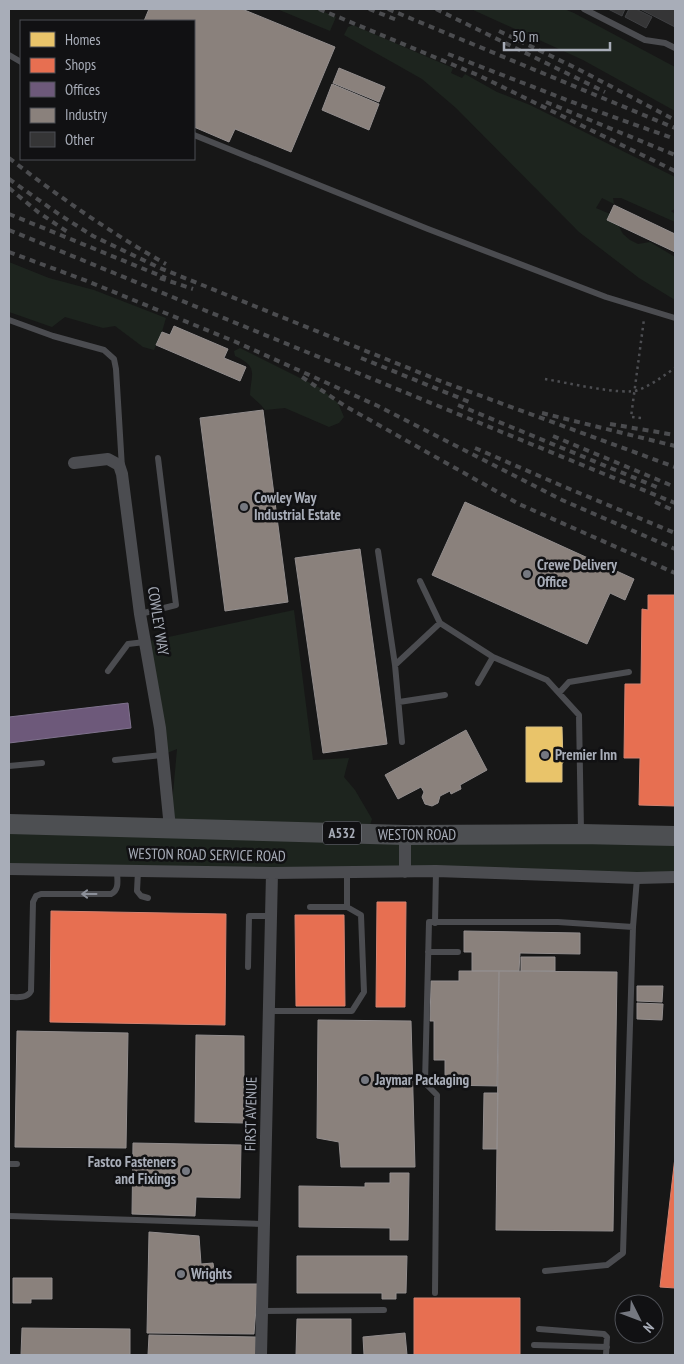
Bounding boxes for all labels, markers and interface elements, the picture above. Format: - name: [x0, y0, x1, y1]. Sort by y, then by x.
- legend: [20, 20, 195, 160]
- scale bar: [504, 20, 610, 52]
- text: 50 m: [512, 27, 538, 46]
- text: Homes: [65, 30, 101, 49]
- text: Shops: [65, 55, 96, 74]
- text: Offices: [65, 80, 100, 99]
- text: Industry: [65, 105, 107, 124]
- text: Other: [65, 130, 95, 149]
- place label: Cowley Way Industrial Estate: [254, 488, 341, 524]
- marker: Cowley Way Industrial Estate: [238, 501, 250, 513]
- place label: Crewe Delivery Office: [537, 555, 618, 591]
- marker: Crewe Delivery Office: [521, 568, 533, 580]
- street label: COWLEY WAY: [144, 585, 173, 657]
- place label: Premier Inn: [555, 745, 617, 764]
- marker: Premier Inn: [539, 749, 551, 761]
- road number: A532: [323, 821, 361, 844]
- street label: WESTON ROAD: [378, 825, 456, 844]
- street label: WESTON ROAD SERVICE ROAD: [128, 844, 286, 865]
- one-way arrow: [81, 889, 97, 899]
- place label: Jaymar Packaging: [374, 1070, 470, 1089]
- marker: Jaymar Packaging: [359, 1074, 371, 1086]
- street label: FIRST AVENUE: [240, 1077, 261, 1151]
- place label: Fastco Fasteners and Fixings: [88, 1152, 176, 1188]
- marker: Fastco Fasteners and Fixings: [180, 1165, 192, 1177]
- place label: Wrights: [190, 1264, 232, 1283]
- marker: Wrights: [175, 1268, 187, 1280]
- north arrow: [614, 1294, 664, 1344]
- text: N: [639, 1319, 658, 1337]

